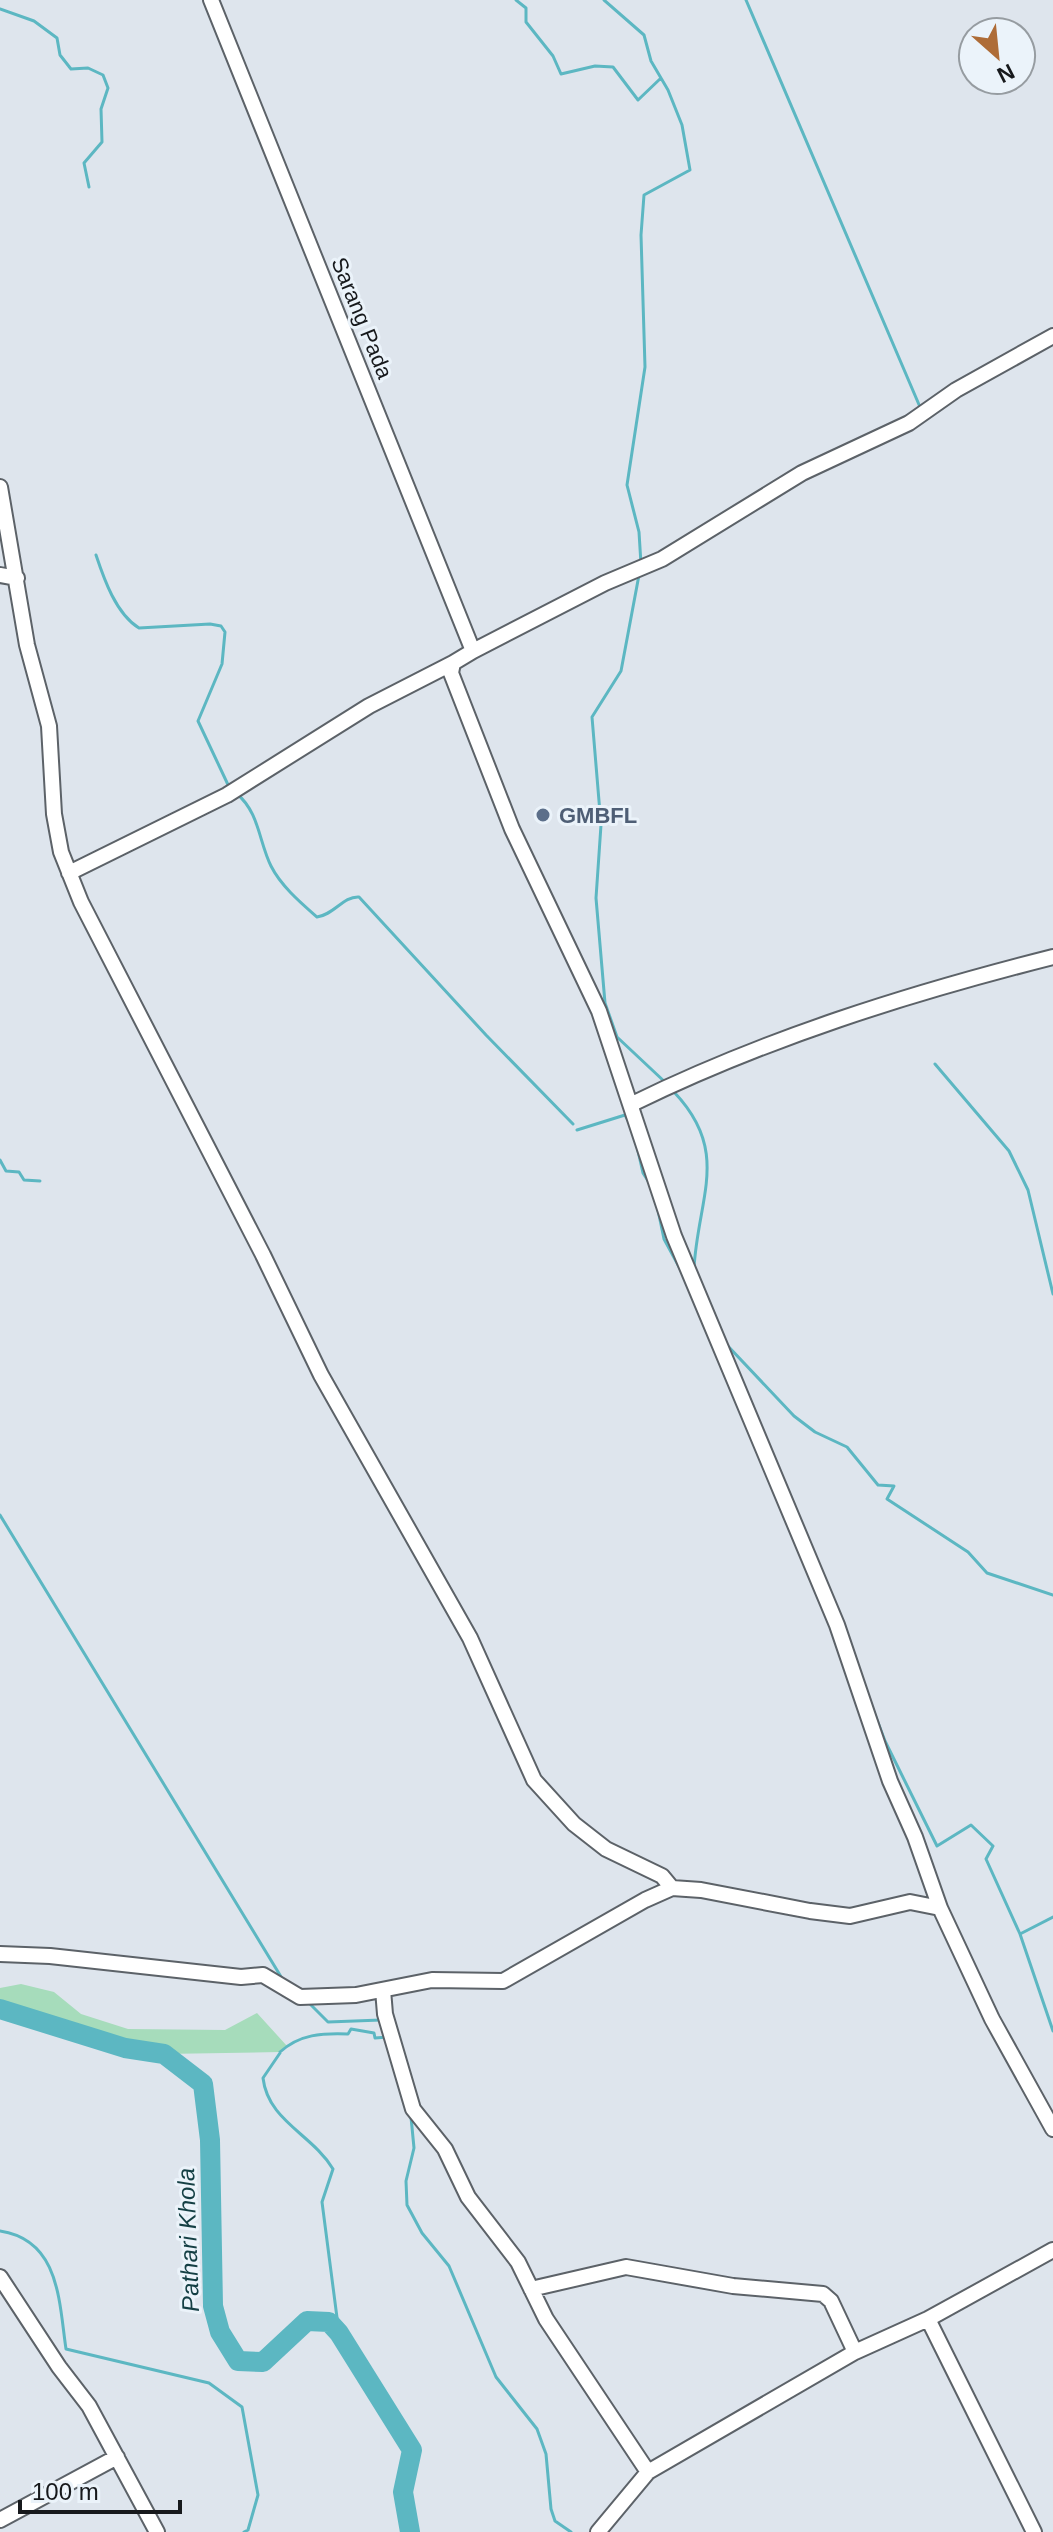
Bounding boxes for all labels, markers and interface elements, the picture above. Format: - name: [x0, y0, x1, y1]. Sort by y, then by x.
- north arrow: [957, 16, 1037, 96]
- text: N: [993, 59, 1019, 88]
- street label: Sarang Pada: [326, 254, 398, 383]
- place label: GMBFL: [559, 803, 637, 828]
- marker: GMBFL: [534, 806, 552, 824]
- water label: Pathari Khola: [172, 2168, 204, 2312]
- scale bar: [20, 2464, 180, 2514]
- text: 100 m: [32, 2478, 99, 2505]

